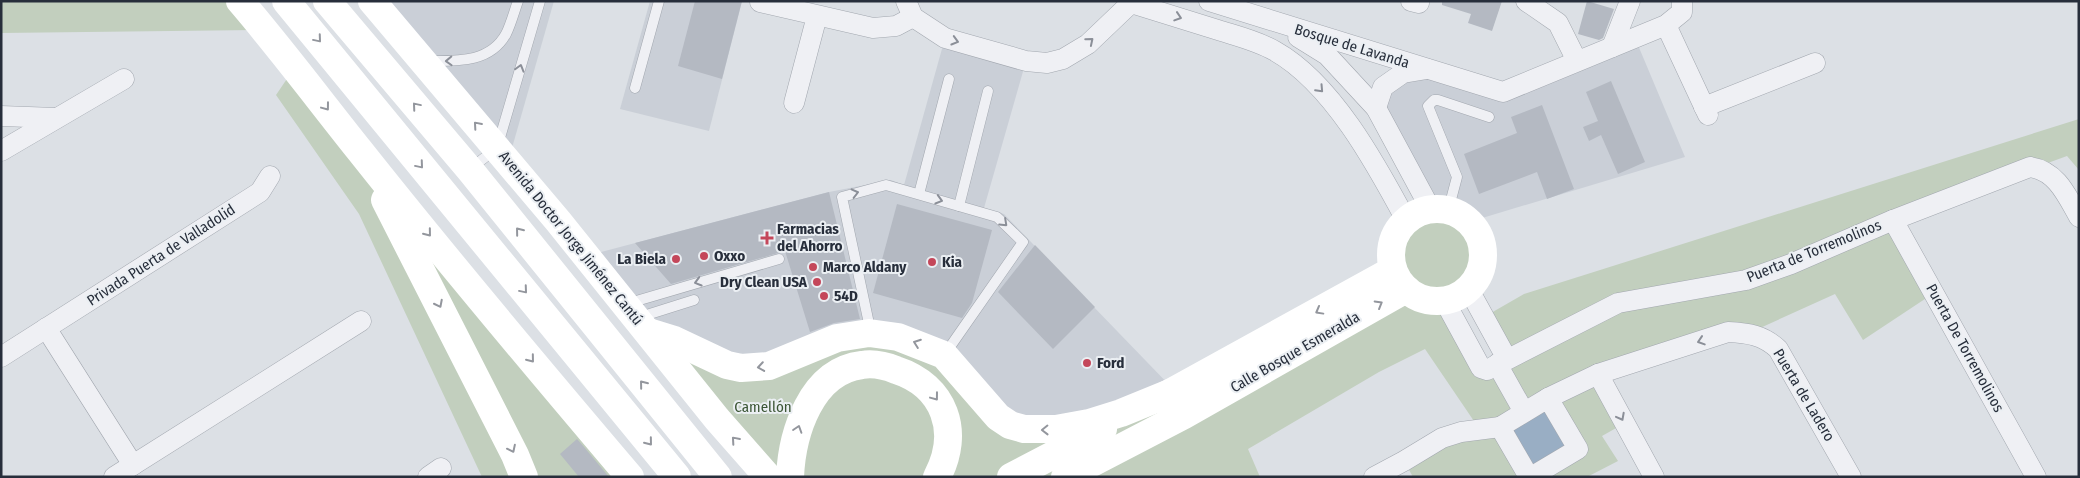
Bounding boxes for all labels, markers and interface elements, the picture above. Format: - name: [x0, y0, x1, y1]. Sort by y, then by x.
- one-way arrow: [1173, 12, 1181, 22]
- street label: Bosque de Lavanda: [1292, 20, 1412, 72]
- one-way arrow: [312, 33, 321, 42]
- one-way arrow: [950, 35, 958, 45]
- one-way arrow: [1084, 38, 1093, 46]
- one-way arrow: [445, 55, 453, 66]
- one-way arrow: [515, 64, 525, 72]
- one-way arrow: [1314, 83, 1323, 92]
- one-way arrow: [320, 101, 329, 111]
- one-way arrow: [412, 102, 421, 111]
- one-way arrow: [474, 122, 483, 131]
- street label: Avenida Doctor Jorge Jiménez Cantú: [495, 147, 647, 329]
- one-way arrow: [415, 159, 424, 168]
- one-way arrow: [851, 189, 859, 199]
- one-way arrow: [934, 194, 943, 204]
- street label: Privada Puerta de Valladolid: [84, 200, 238, 310]
- street label: Puerta de Torremolinos: [1744, 216, 1884, 286]
- one-way arrow: [998, 217, 1007, 226]
- place label: Farmacias del Ahorro: [777, 220, 843, 255]
- one-way arrow: [422, 228, 431, 237]
- one-way arrow: [517, 228, 525, 237]
- marker: Farmacias del Ahorro: [761, 232, 773, 244]
- place label: Oxxo: [714, 247, 745, 265]
- place label: La Biela: [617, 250, 667, 268]
- marker: Oxxo: [698, 250, 710, 262]
- marker: La Biela: [670, 253, 682, 265]
- place label: Kia: [942, 253, 963, 271]
- marker: Kia: [926, 256, 938, 268]
- place label: Marco Aldany: [823, 258, 907, 276]
- marker: Marco Aldany: [807, 261, 819, 273]
- place label: Dry Clean USA: [720, 273, 808, 291]
- marker: Dry Clean USA: [811, 276, 823, 288]
- one-way arrow: [695, 277, 703, 287]
- street label: Puerta De Torremolinos: [1922, 281, 2008, 415]
- one-way arrow: [518, 284, 526, 293]
- place label: 54D: [834, 287, 858, 305]
- marker: 54D: [818, 290, 830, 302]
- one-way arrow: [433, 299, 443, 308]
- one-way arrow: [1373, 301, 1382, 311]
- one-way arrow: [1316, 304, 1325, 314]
- street label: Calle Bosque Esmeralda: [1227, 308, 1363, 396]
- one-way arrow: [1698, 335, 1706, 345]
- one-way arrow: [913, 339, 921, 349]
- street label: Puerta de Ladero: [1769, 346, 1839, 445]
- one-way arrow: [525, 353, 533, 362]
- place label: Ford: [1097, 354, 1124, 372]
- marker: Ford: [1081, 357, 1093, 369]
- one-way arrow: [757, 361, 765, 372]
- one-way arrow: [640, 381, 649, 390]
- one-way arrow: [930, 391, 938, 400]
- park label: Camellón: [734, 398, 792, 416]
- one-way arrow: [1615, 411, 1625, 420]
- one-way arrow: [1041, 424, 1049, 435]
- one-way arrow: [792, 425, 802, 434]
- one-way arrow: [644, 437, 653, 446]
- one-way arrow: [733, 437, 741, 446]
- one-way arrow: [506, 444, 516, 453]

